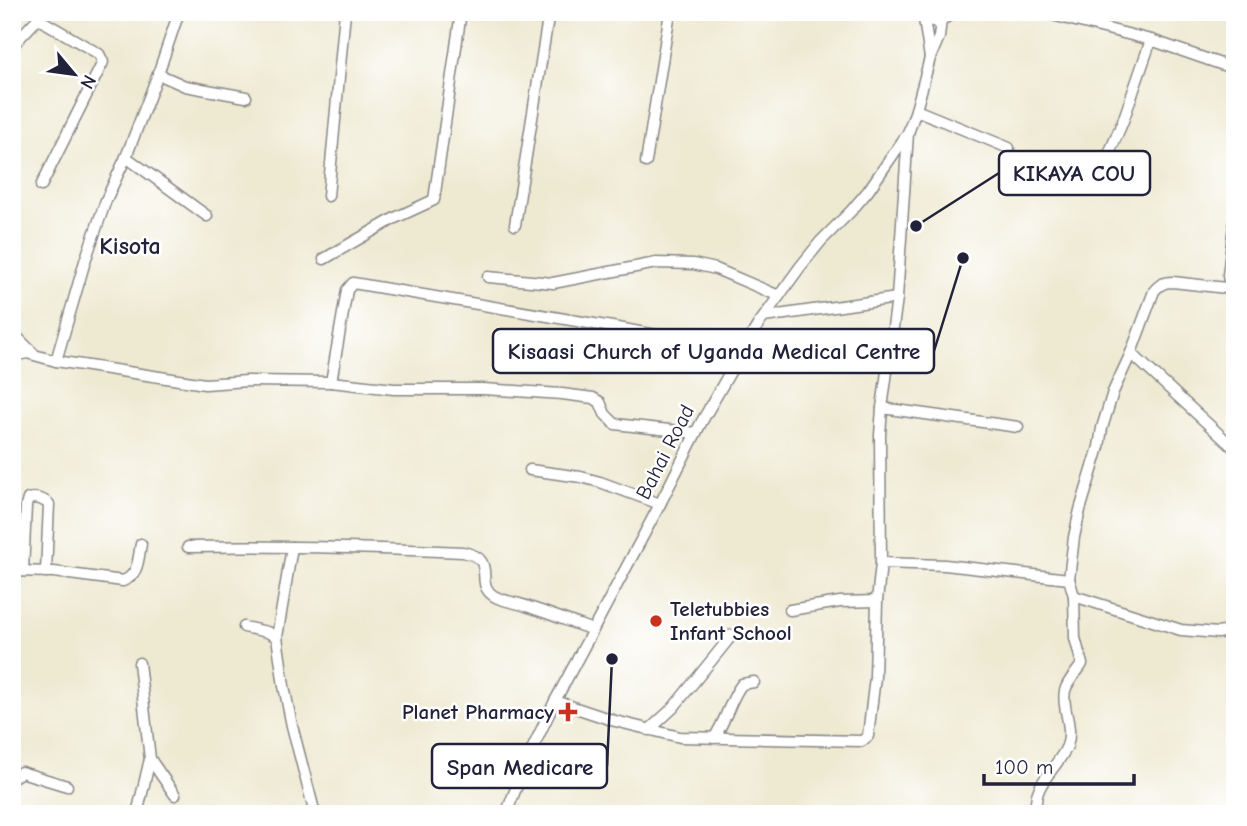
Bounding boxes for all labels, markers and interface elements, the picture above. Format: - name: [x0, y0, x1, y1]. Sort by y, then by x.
- north arrow: [38, 38, 108, 108]
- text: N: [75, 71, 101, 93]
- callout: KIKAYA COU: [999, 151, 1150, 195]
- text: KIKAYA COU: [1013, 160, 1135, 187]
- district label: Kisota: [99, 232, 161, 260]
- callout: Kisaasi Church of Uganda Medical Centre: [493, 329, 934, 373]
- text: Kisaasi Church of Uganda Medical Centre: [508, 338, 920, 365]
- street label: Bahai Road: [631, 401, 699, 503]
- place label: Teletubbies Infant School: [670, 597, 792, 645]
- marker: Teletubbies Infant School: [648, 613, 664, 629]
- place label: Planet Pharmacy: [402, 700, 554, 724]
- marker: Planet Pharmacy: [560, 704, 576, 720]
- scale bar: [984, 742, 1135, 786]
- callout: Span Medicare: [432, 744, 607, 788]
- text: Span Medicare: [447, 754, 593, 781]
- text: 100 m: [995, 755, 1053, 779]

